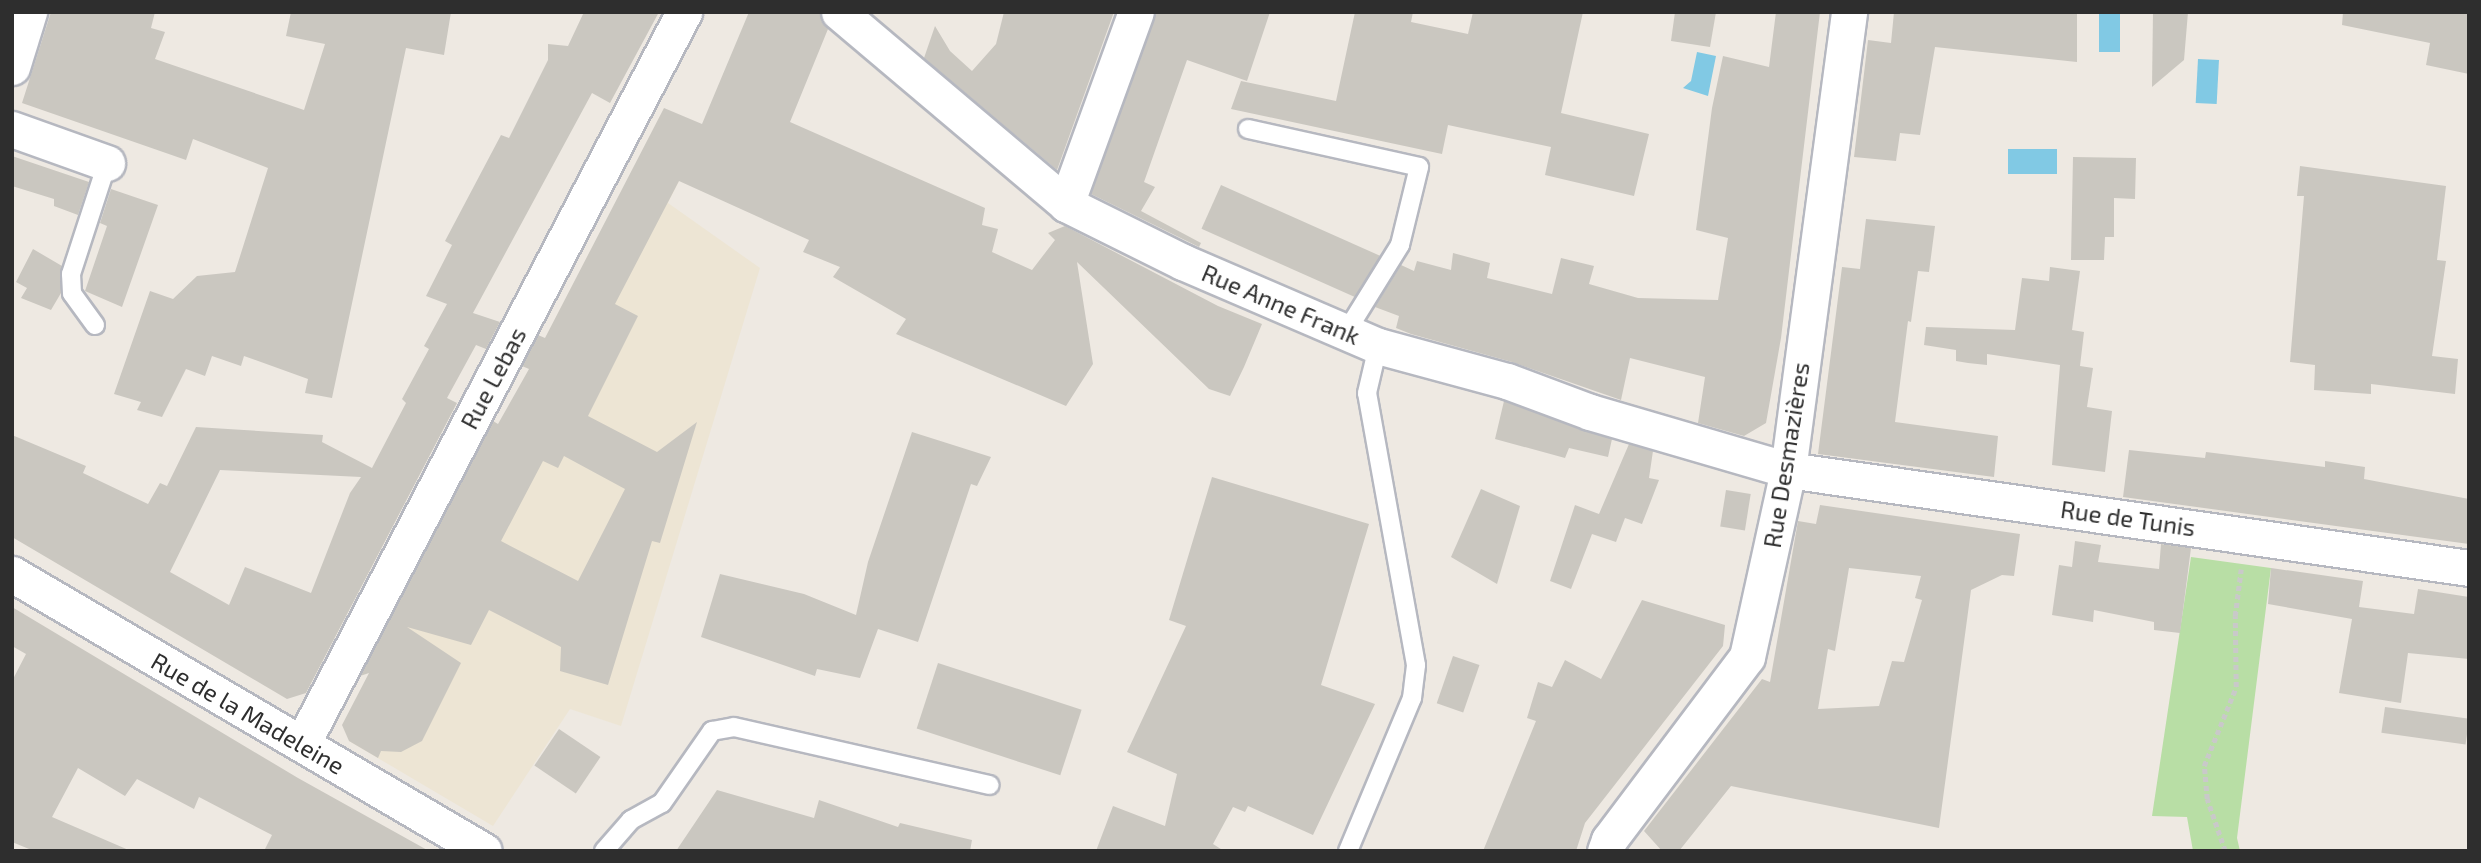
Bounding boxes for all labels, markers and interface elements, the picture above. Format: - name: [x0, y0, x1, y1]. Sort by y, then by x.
- street label: Rue Anne Frank: [1197, 258, 1365, 350]
- street label: Rue Lebas: [454, 322, 532, 434]
- street label: Rue Desmazières: [1757, 360, 1815, 550]
- street label: Rue de Tunis: [2058, 494, 2198, 542]
- street label: Rue de la Madeleine: [146, 646, 350, 780]

